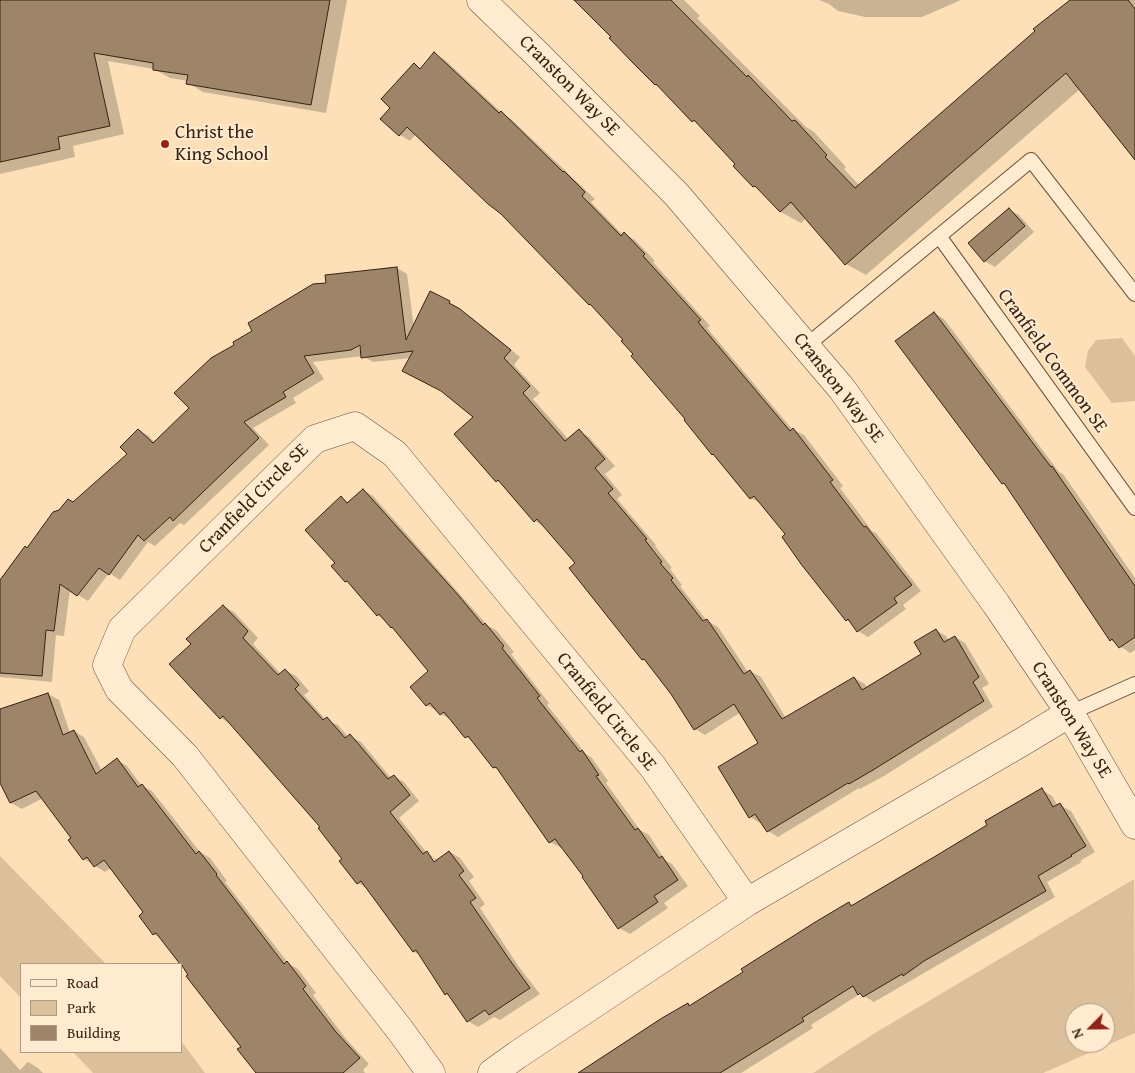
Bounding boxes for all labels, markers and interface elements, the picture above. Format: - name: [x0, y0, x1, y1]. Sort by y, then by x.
- street label: Cranston Way SE: [514, 31, 624, 141]
- place label: Christ the King School: [175, 122, 269, 166]
- marker: Christ the King School: [159, 138, 171, 150]
- street label: Cranfield Common SE: [992, 285, 1112, 437]
- street label: Cranston Way SE: [788, 328, 888, 448]
- street label: Cranfield Circle SE: [194, 439, 314, 559]
- street label: Cranfield Circle SE: [551, 648, 661, 776]
- street label: Cranston Way SE: [1026, 657, 1116, 783]
- legend: [20, 963, 182, 1053]
- text: Road: [67, 972, 98, 993]
- text: Park: [67, 997, 96, 1018]
- north arrow: [1065, 1003, 1115, 1053]
- text: Building: [67, 1022, 120, 1043]
- text: N: [1066, 1025, 1088, 1042]

